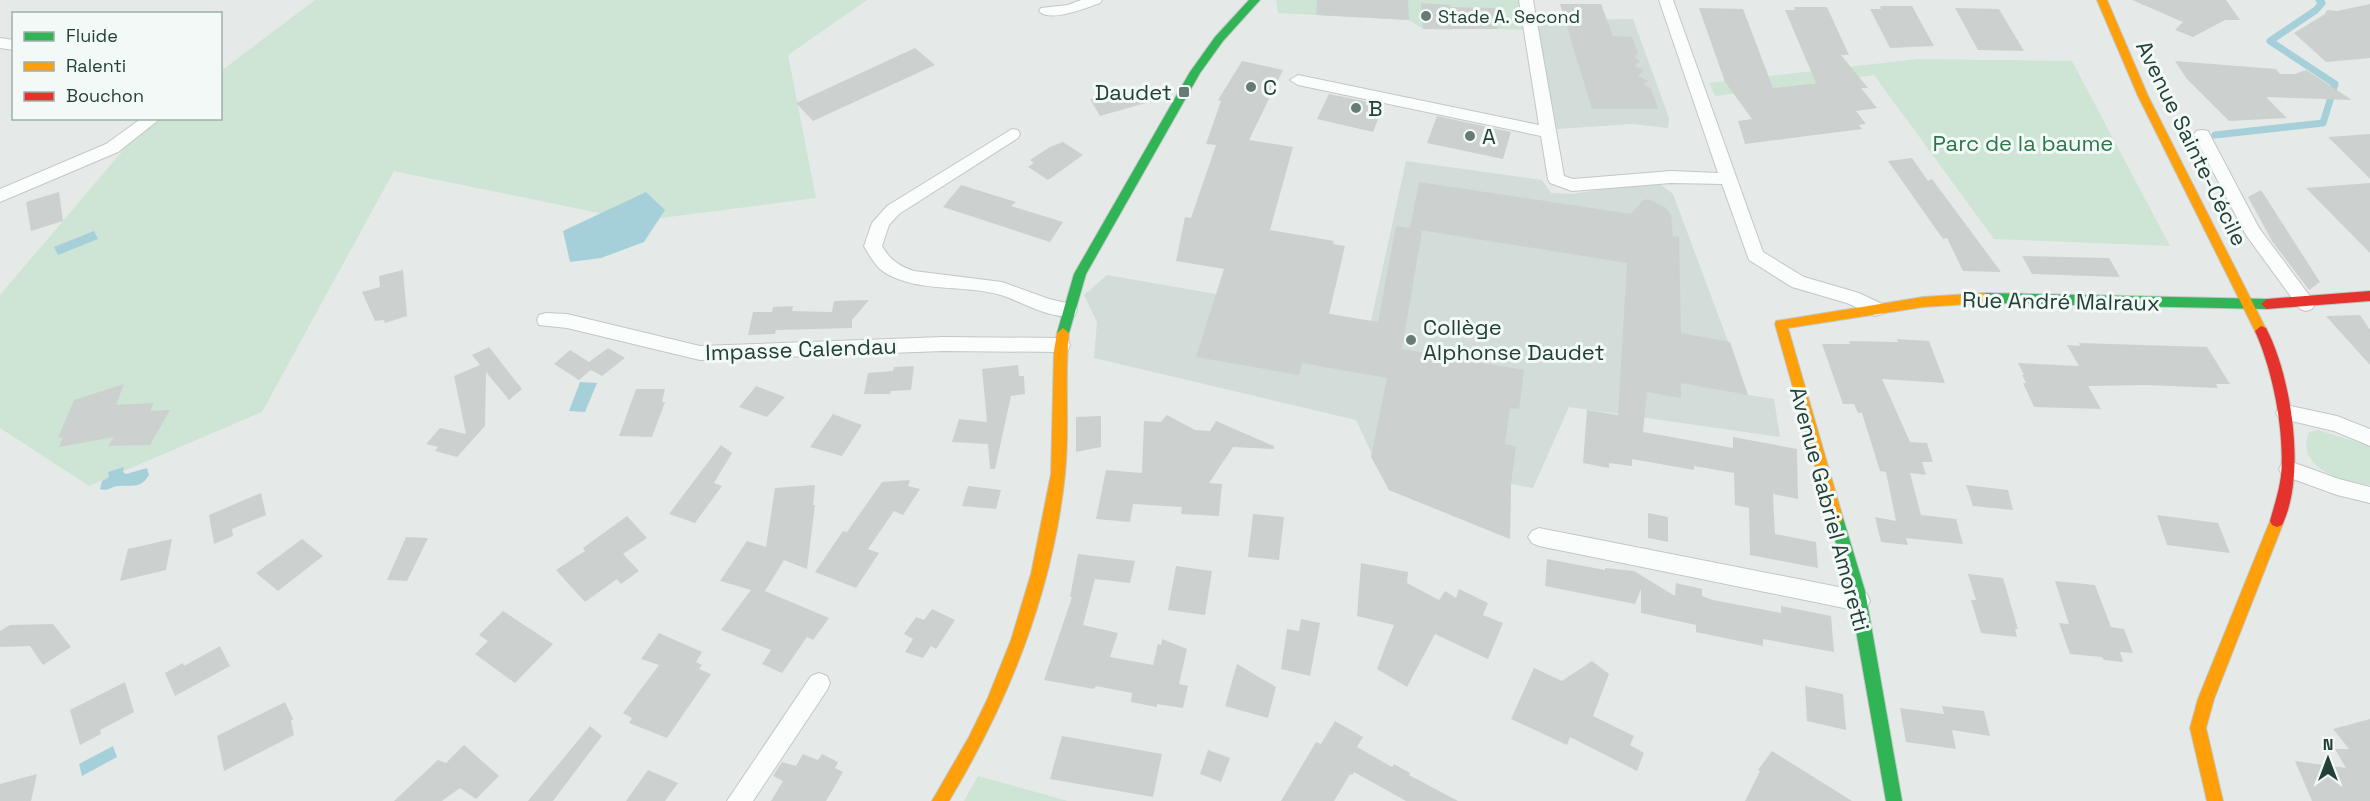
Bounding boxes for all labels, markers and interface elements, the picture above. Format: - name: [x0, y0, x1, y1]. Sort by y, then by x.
- place label: Stade A. Second: [1438, 5, 1580, 28]
- marker: Stade A. Second: [1419, 9, 1433, 23]
- legend: [12, 12, 222, 120]
- text: Fluide: [66, 24, 118, 47]
- street label: Avenue Sainte-Cécile: [2130, 36, 2254, 250]
- text: Ralenti: [66, 54, 126, 77]
- place label: C: [1263, 73, 1277, 101]
- place label: Daudet: [1095, 78, 1172, 106]
- marker: C: [1244, 80, 1258, 94]
- text: Bouchon: [66, 84, 144, 107]
- marker: Daudet: [1177, 85, 1191, 99]
- place label: B: [1368, 94, 1383, 122]
- marker: B: [1349, 101, 1363, 115]
- place label: A: [1482, 122, 1496, 150]
- marker: A: [1463, 129, 1477, 143]
- park label: Parc de la baume: [1933, 129, 2113, 157]
- street label: Rue André Malraux: [1962, 285, 2160, 317]
- place label: Collège Alphonse Daudet: [1423, 313, 1605, 366]
- street label: Impasse Calendau: [705, 332, 897, 366]
- marker: Collège Alphonse Daudet: [1404, 333, 1418, 347]
- street label: Avenue Gabriel Amoretti: [1784, 384, 1876, 634]
- north arrow: [2298, 729, 2358, 789]
- text: N: [2323, 734, 2333, 755]

